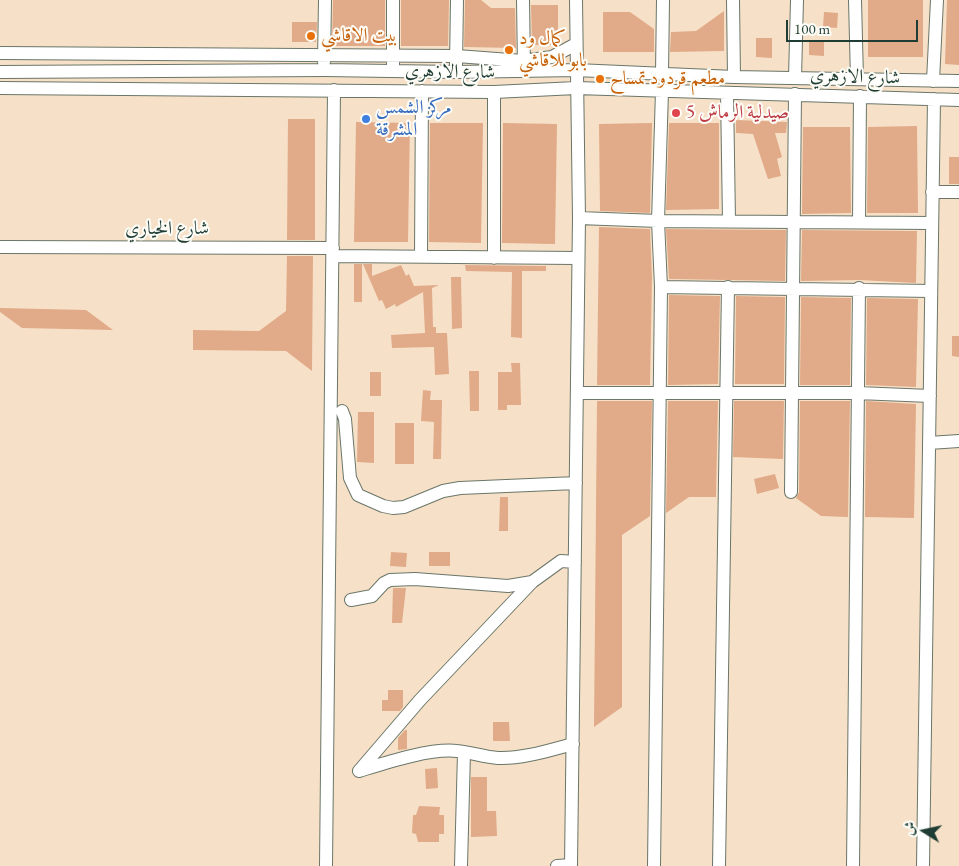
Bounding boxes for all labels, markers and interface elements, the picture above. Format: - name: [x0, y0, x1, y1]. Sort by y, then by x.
- scale bar: [789, 10, 922, 42]
- text: 100 m: [794, 19, 830, 38]
- place label: بيت الاقاشي: [321, 25, 397, 47]
- place label: كمال ود بابو للاقاشي: [519, 28, 587, 72]
- marker: بيت الاقاشي: [305, 30, 317, 42]
- marker: كمال ود بابو للاقاشي: [503, 44, 515, 56]
- street label: شارع الازهري: [405, 60, 495, 84]
- street label: شارع الازهري: [809, 64, 901, 90]
- place label: مطعم قردود تمساح: [610, 68, 725, 90]
- marker: مطعم قردود تمساح: [594, 73, 606, 85]
- place label: مركز الشمس المشرقة: [376, 97, 451, 141]
- place label: صيدلية الرماش 5: [686, 102, 789, 124]
- marker: صيدلية الرماش 5: [670, 107, 682, 119]
- marker: مركز الشمس المشرقة: [360, 113, 372, 125]
- street label: شارع الخياري: [125, 218, 209, 240]
- north arrow: [899, 806, 949, 856]
- text: ش: [899, 820, 919, 837]

